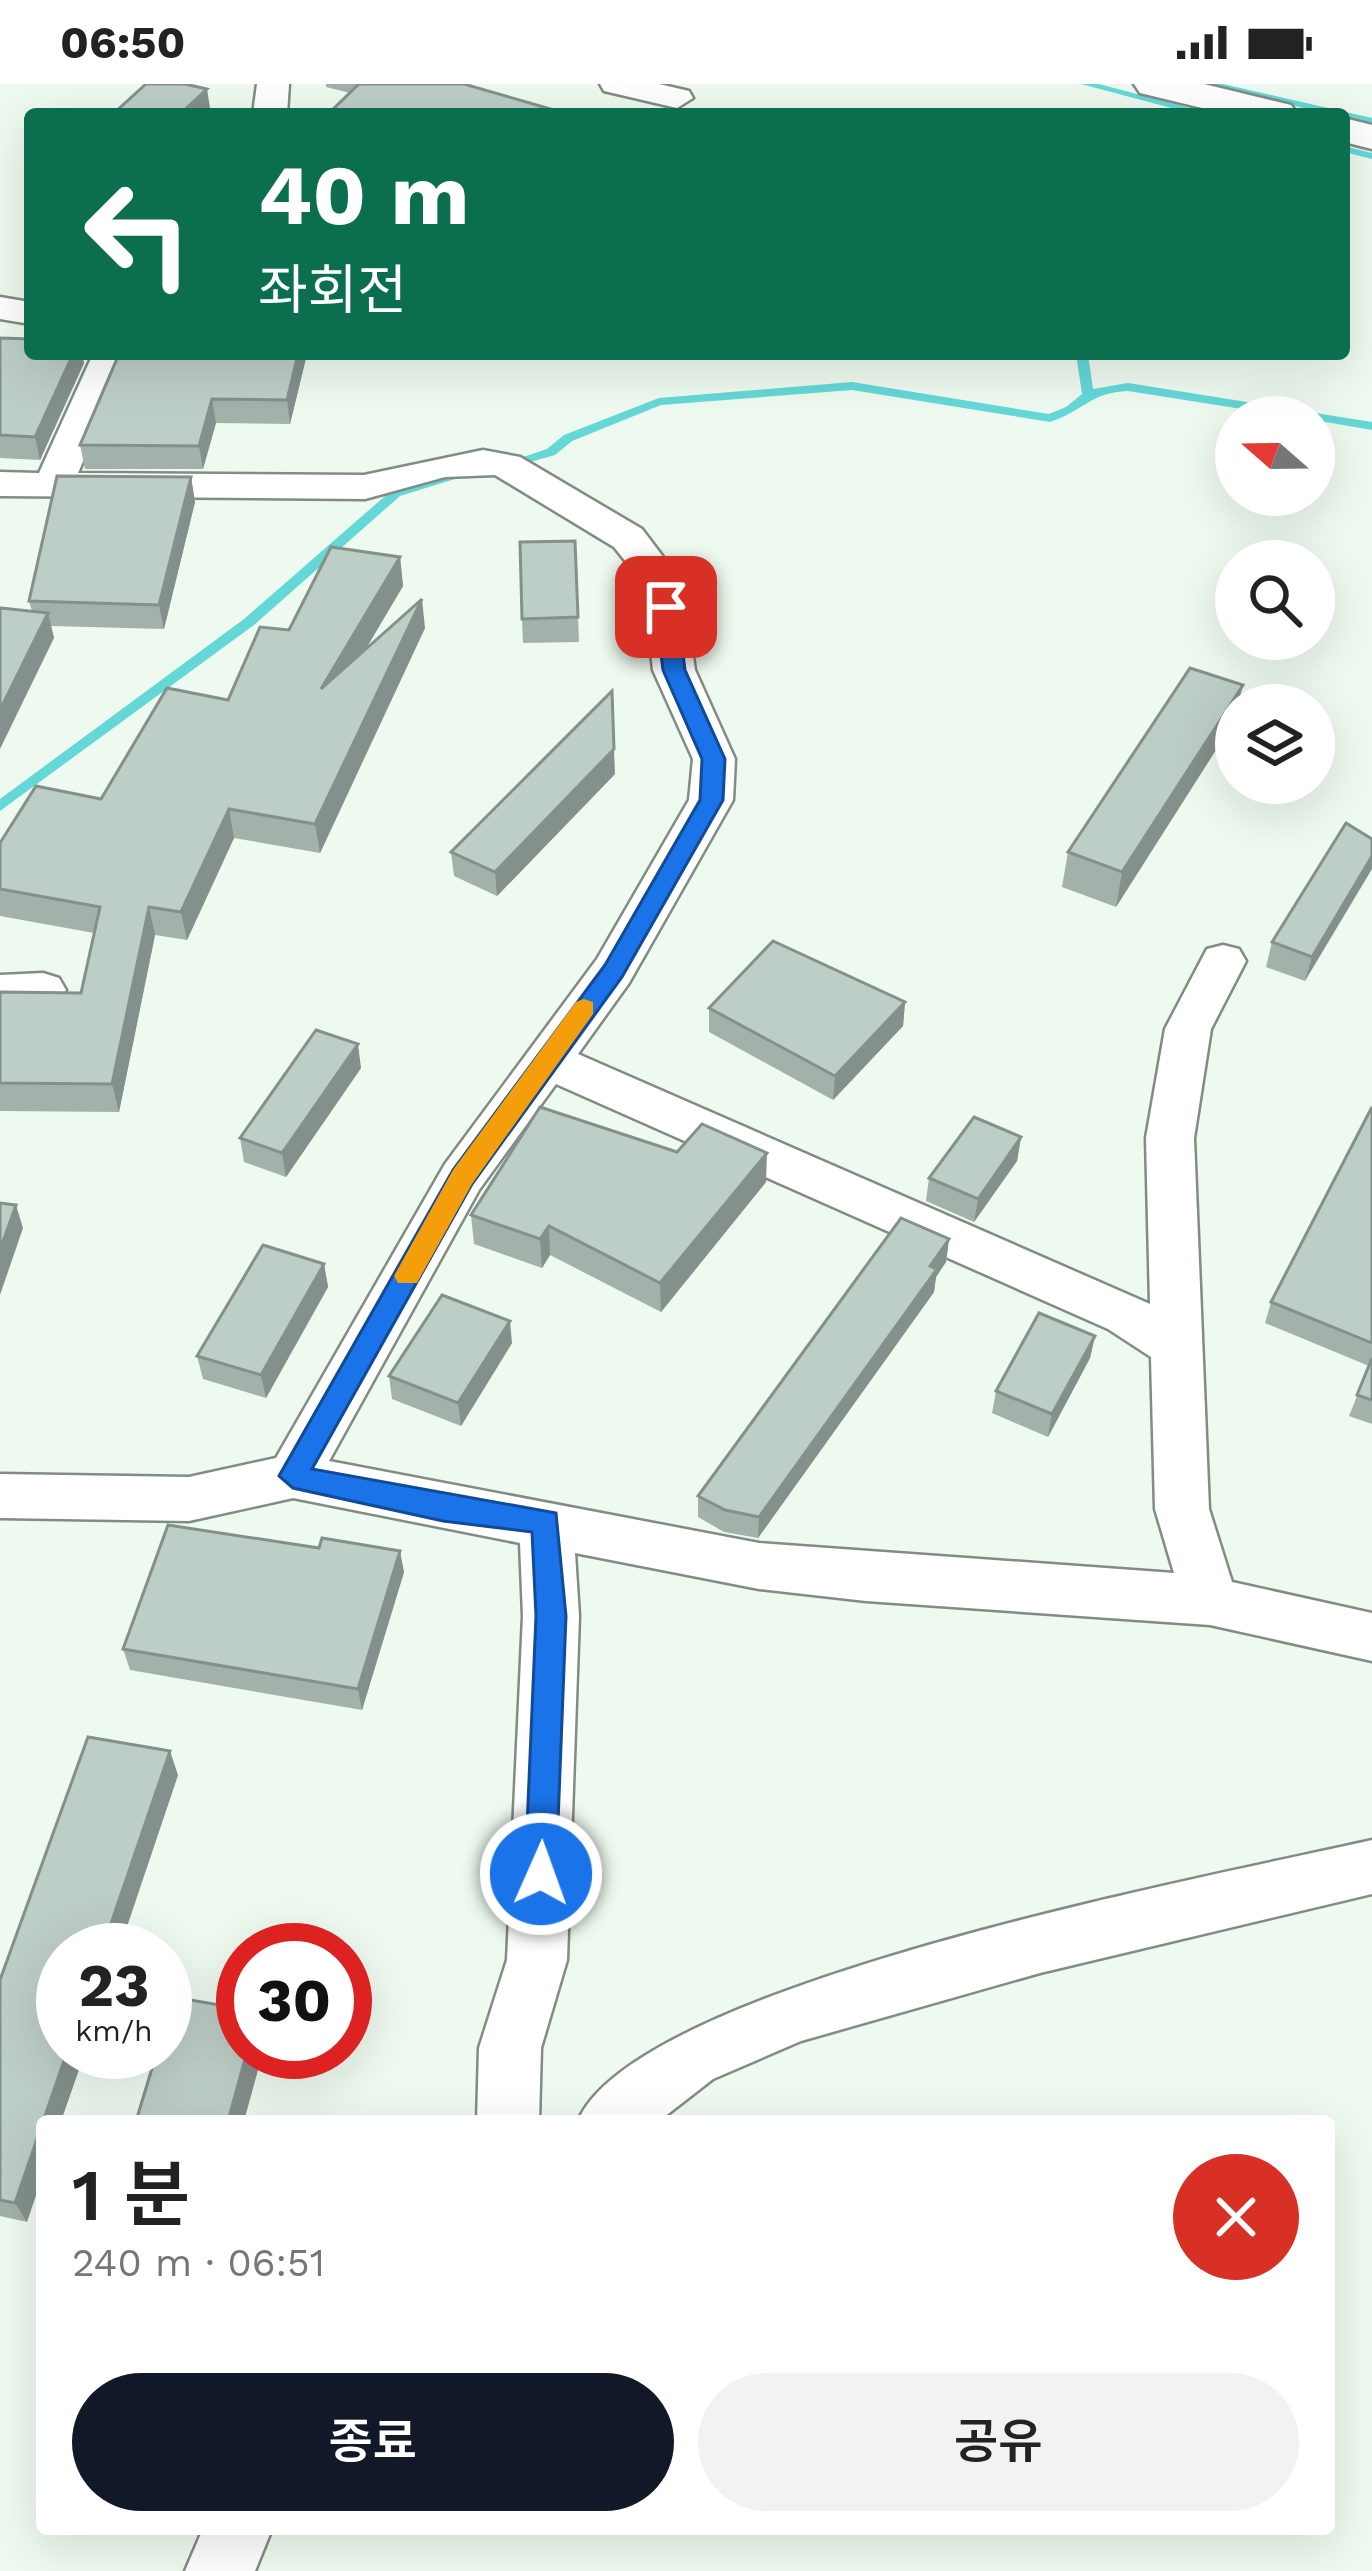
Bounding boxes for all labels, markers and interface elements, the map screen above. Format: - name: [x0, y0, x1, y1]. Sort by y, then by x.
- text: 06:50: [60, 16, 186, 69]
- text: 40 m: [258, 146, 469, 244]
- icon: left: [60, 156, 216, 312]
- text: 좌회전: [258, 259, 407, 322]
- north arrow: [1215, 396, 1335, 516]
- map controls: [1215, 396, 1335, 804]
- button: search: [1215, 540, 1335, 660]
- pin: [615, 556, 717, 658]
- icon: arrive: [633, 574, 699, 640]
- button: layers: [1215, 684, 1335, 804]
- position arrow: [478, 1811, 604, 1937]
- speed limit sign: 30: [216, 1923, 372, 2079]
- text: 23: [78, 1950, 150, 2021]
- text: km/h: [75, 2013, 153, 2048]
- text: 1 분: [72, 2153, 190, 2237]
- button: close: [1173, 2154, 1299, 2280]
- text: 240 m · 06:51: [72, 2240, 325, 2285]
- button: 종료: [72, 2373, 674, 2511]
- button: 공유: [698, 2373, 1299, 2511]

